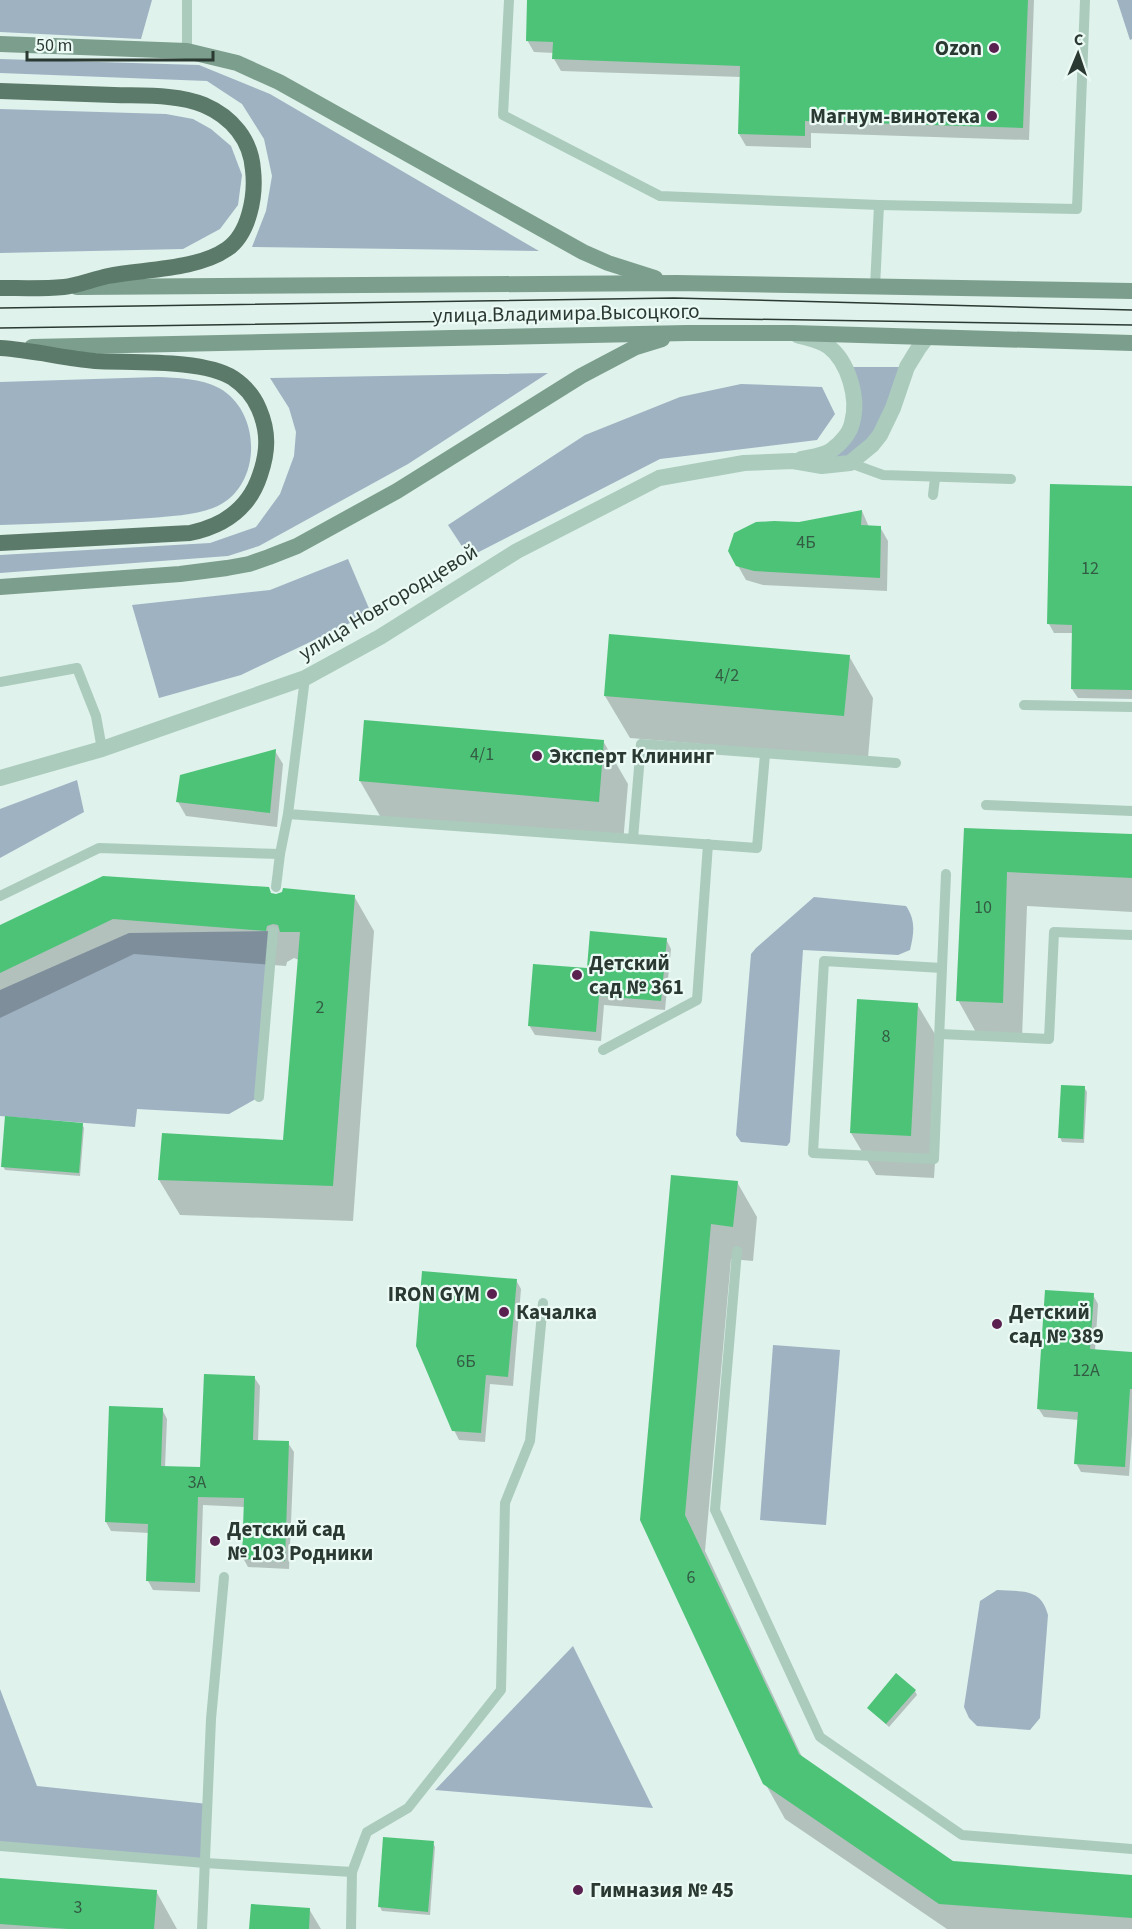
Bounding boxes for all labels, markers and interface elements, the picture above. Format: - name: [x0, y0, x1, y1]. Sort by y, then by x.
- scale bar: [27, 24, 213, 62]
- north arrow: [1048, 24, 1108, 84]
- text: С: [1073, 29, 1084, 51]
- text: 50 m: [36, 33, 72, 58]
- place label: Ozon: [935, 33, 982, 63]
- marker: Ozon: [987, 41, 1001, 55]
- place label: Магнум-винотека: [810, 101, 980, 131]
- marker: Магнум-винотека: [985, 109, 999, 123]
- street label: улица Владимира Высоцкого: [432, 296, 700, 330]
- house number: 4Б: [796, 530, 816, 555]
- street label: улица Новгородцевой: [293, 537, 483, 667]
- house number: 12: [1081, 556, 1099, 581]
- house number: 4/2: [715, 663, 739, 688]
- place label: Эксперт Клининг: [549, 741, 714, 771]
- house number: 4/1: [470, 742, 494, 767]
- marker: Эксперт Клининг: [530, 749, 544, 763]
- house number: 10: [974, 895, 992, 920]
- place label: Детский сад № 361: [589, 948, 684, 1002]
- marker: Детский сад № 361: [570, 968, 584, 982]
- house number: 2: [316, 995, 325, 1020]
- house number: 8: [882, 1024, 891, 1049]
- place label: IRON GYM: [388, 1279, 480, 1309]
- marker: IRON GYM: [485, 1287, 499, 1301]
- place label: Качалка: [516, 1297, 597, 1327]
- place label: Детский сад № 389: [1009, 1297, 1104, 1351]
- marker: Качалка: [497, 1305, 511, 1319]
- marker: Детский сад № 389: [990, 1317, 1004, 1331]
- house number: 6Б: [456, 1349, 476, 1374]
- house number: 12А: [1072, 1358, 1100, 1383]
- house number: 3А: [188, 1470, 207, 1495]
- place label: Детский сад № 103 Родники: [227, 1514, 373, 1568]
- marker: Детский сад № 103 Родники: [208, 1534, 222, 1548]
- house number: 6: [687, 1565, 696, 1590]
- place label: Гимназия № 45: [590, 1875, 734, 1905]
- marker: Гимназия № 45: [571, 1883, 585, 1897]
- house number: 3: [74, 1895, 83, 1920]

